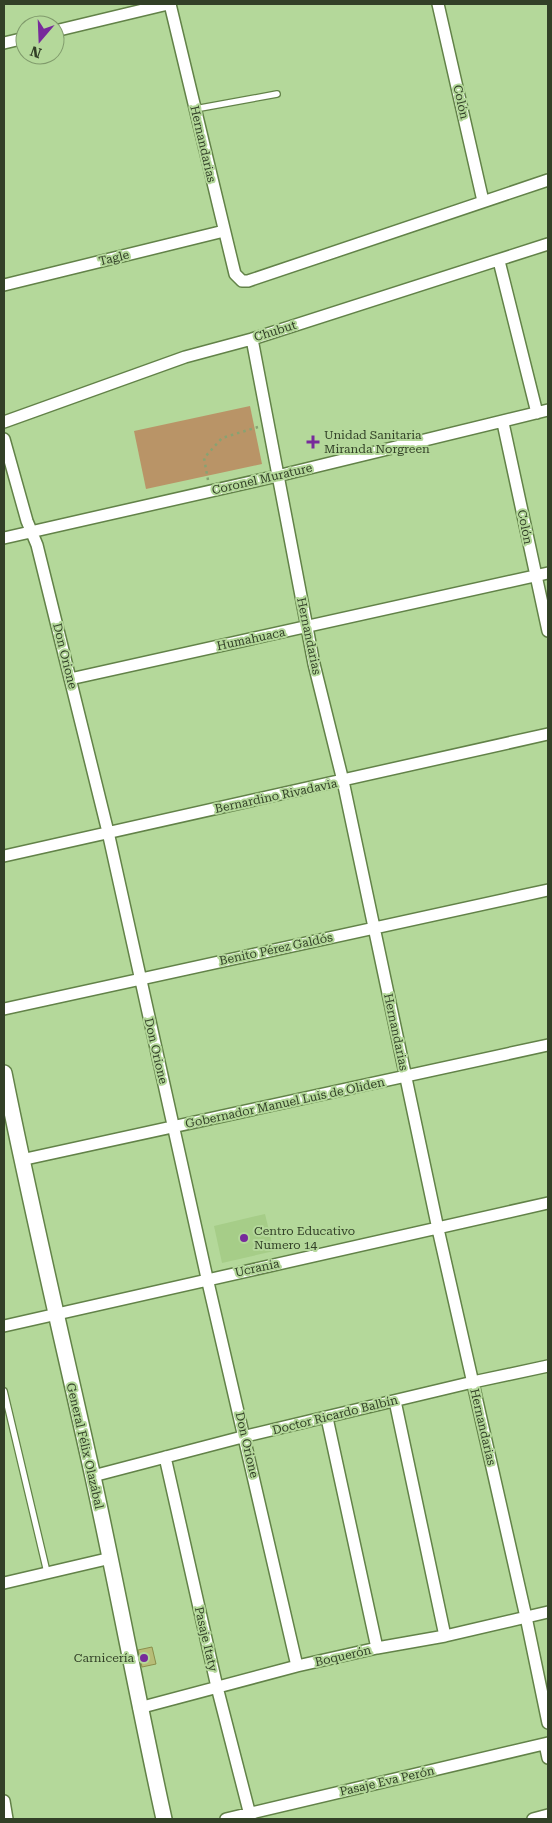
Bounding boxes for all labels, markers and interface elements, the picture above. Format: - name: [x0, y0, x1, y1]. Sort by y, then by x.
- north arrow: [15, 15, 65, 65]
- text: N: [28, 43, 43, 62]
- street label: Colón: [450, 83, 472, 121]
- street label: Hernandarias: [187, 104, 219, 184]
- street label: Tagle: [97, 247, 131, 269]
- street label: Chubut: [252, 318, 298, 344]
- place label: Unidad Sanitaria Miranda Norgreen: [324, 428, 430, 456]
- marker: Unidad Sanitaria Miranda Norgreen: [306, 435, 320, 449]
- street label: Coronel Murature: [210, 461, 314, 497]
- street label: Colón: [515, 508, 536, 546]
- street label: Hernandarias: [294, 596, 324, 676]
- street label: Don Orione: [50, 622, 80, 691]
- street label: Humahuaca: [216, 625, 287, 653]
- street label: Bernardino Rivadavia: [214, 776, 339, 816]
- street label: Benito Pérez Galdós: [218, 930, 334, 968]
- street label: Hernandarias: [381, 992, 411, 1072]
- street label: Don Orione: [142, 1017, 171, 1086]
- street label: Gobernador Manuel Luis de Oliden: [184, 1075, 386, 1131]
- place label: Centro Educativo Numero 14: [254, 1224, 355, 1252]
- marker: Centro Educativo Numero 14: [238, 1232, 250, 1244]
- street label: Ucrania: [233, 1256, 281, 1280]
- street label: General Félix Olazábal: [64, 1382, 106, 1511]
- street label: Hernandarias: [467, 1387, 499, 1467]
- street label: Doctor Ricardo Balbín: [271, 1393, 399, 1437]
- street label: Don Orione: [233, 1411, 262, 1480]
- street label: Pasaje Itaty: [192, 1605, 220, 1674]
- street label: Boquerón: [314, 1643, 373, 1669]
- place label: Carnicería: [74, 1651, 134, 1665]
- marker: Carnicería: [138, 1652, 150, 1664]
- street label: Pasaje Eva Perón: [338, 1763, 436, 1799]

